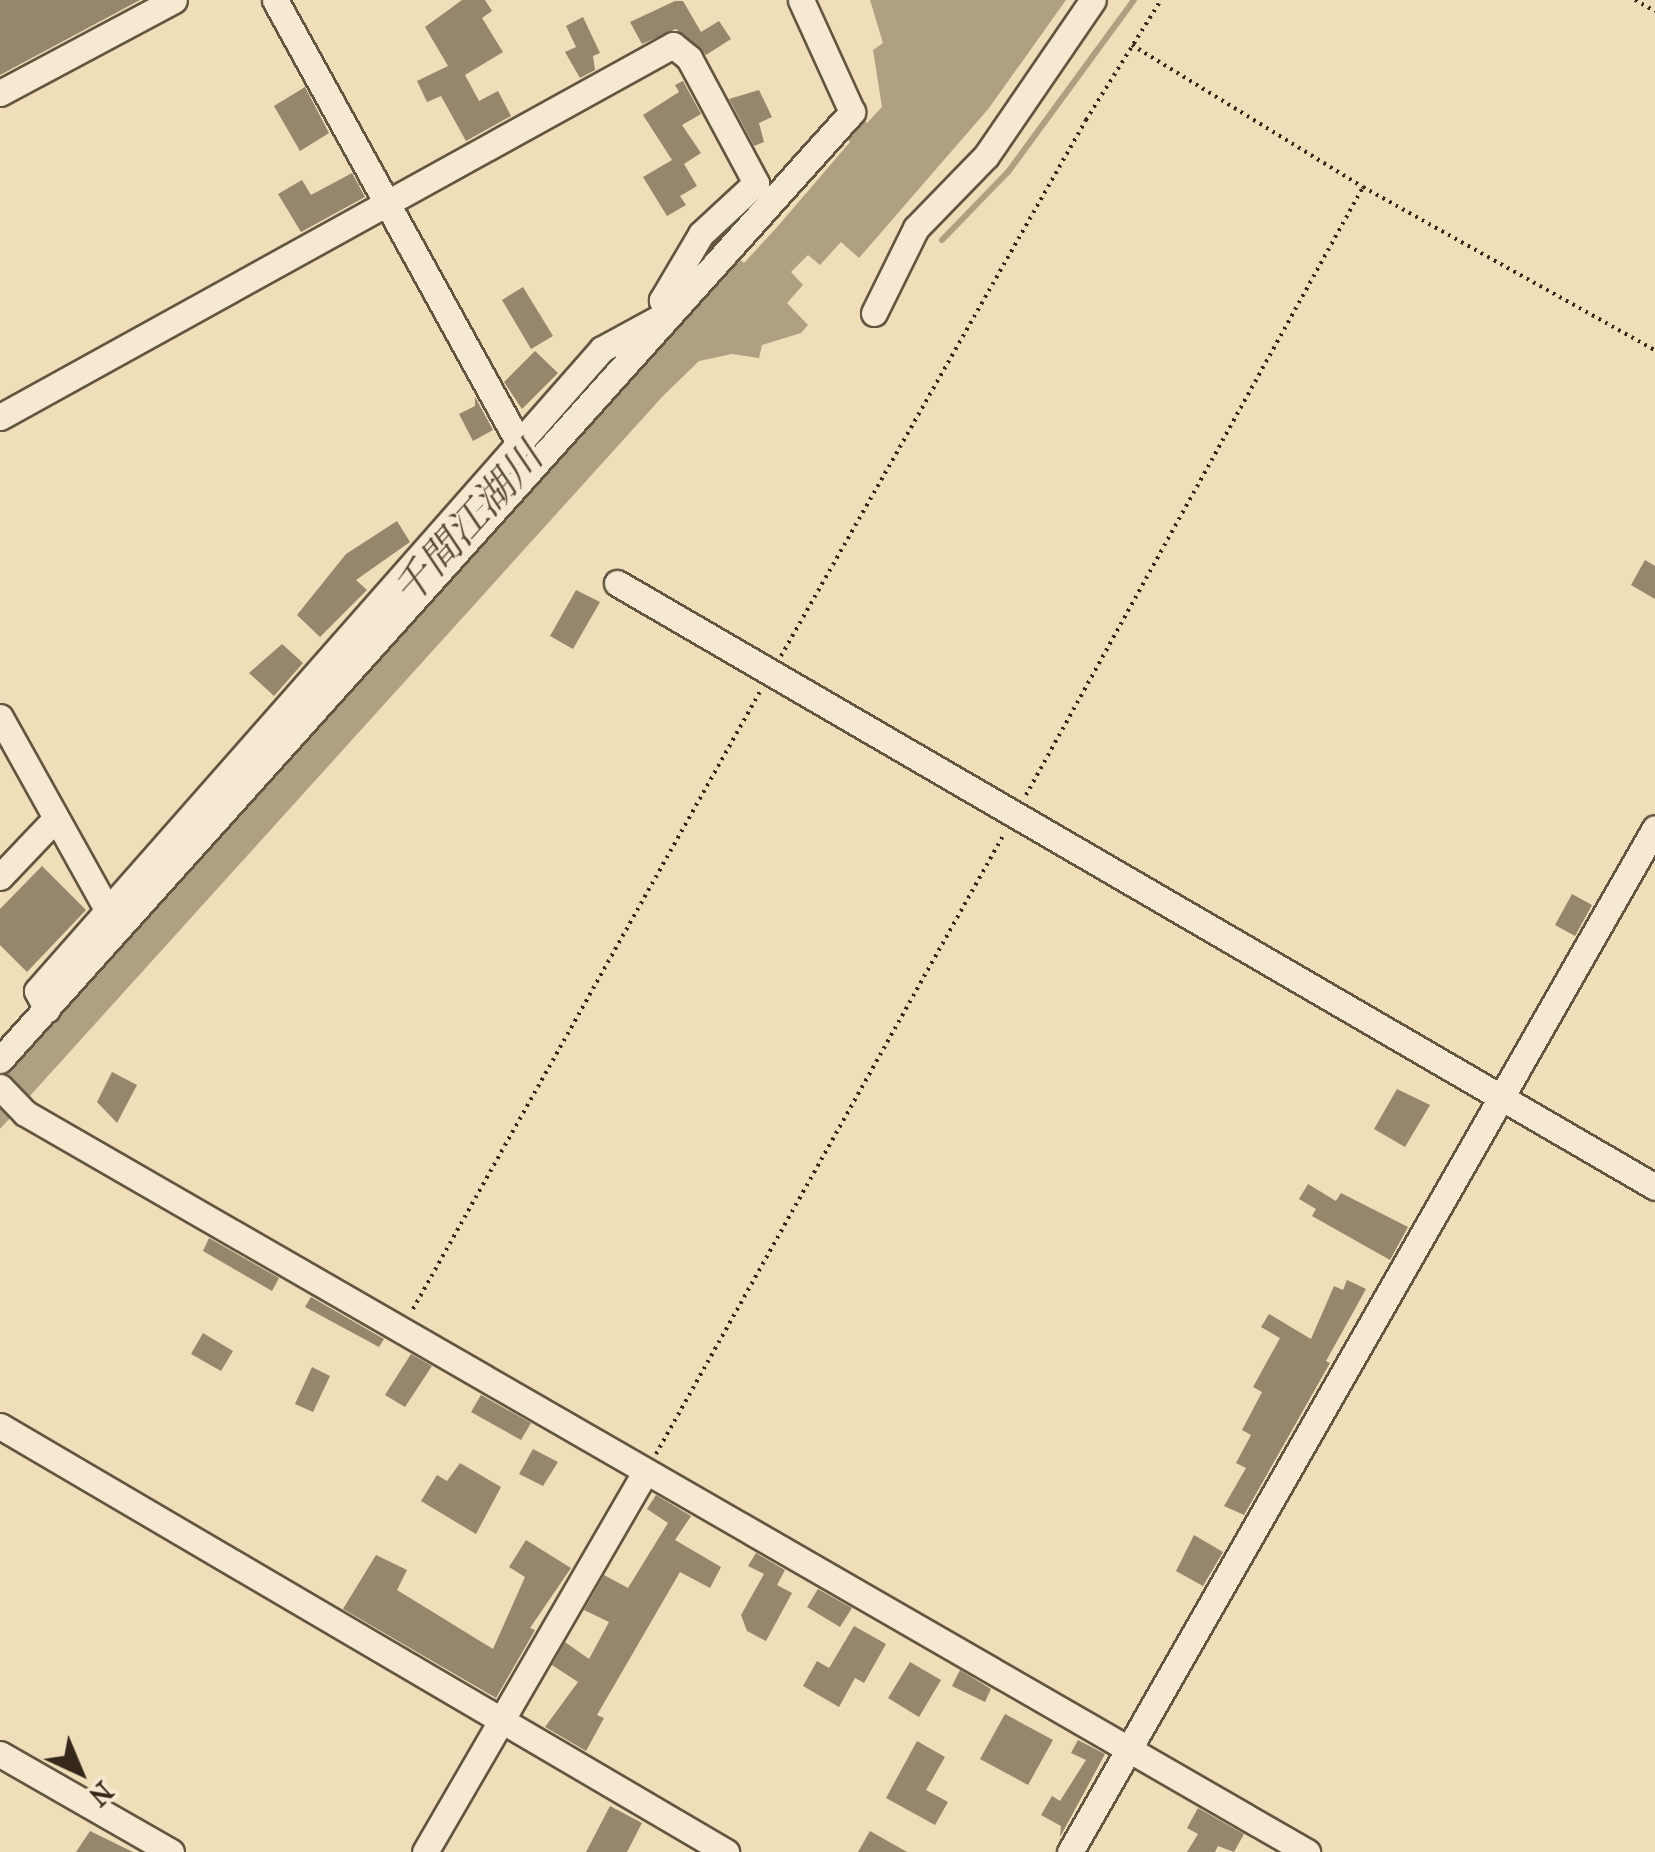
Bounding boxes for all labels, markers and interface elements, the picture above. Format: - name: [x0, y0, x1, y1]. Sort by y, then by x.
- water label: 千間江湖川: [383, 434, 553, 614]
- north arrow: [30, 1722, 130, 1822]
- text: N: [82, 1775, 120, 1813]

